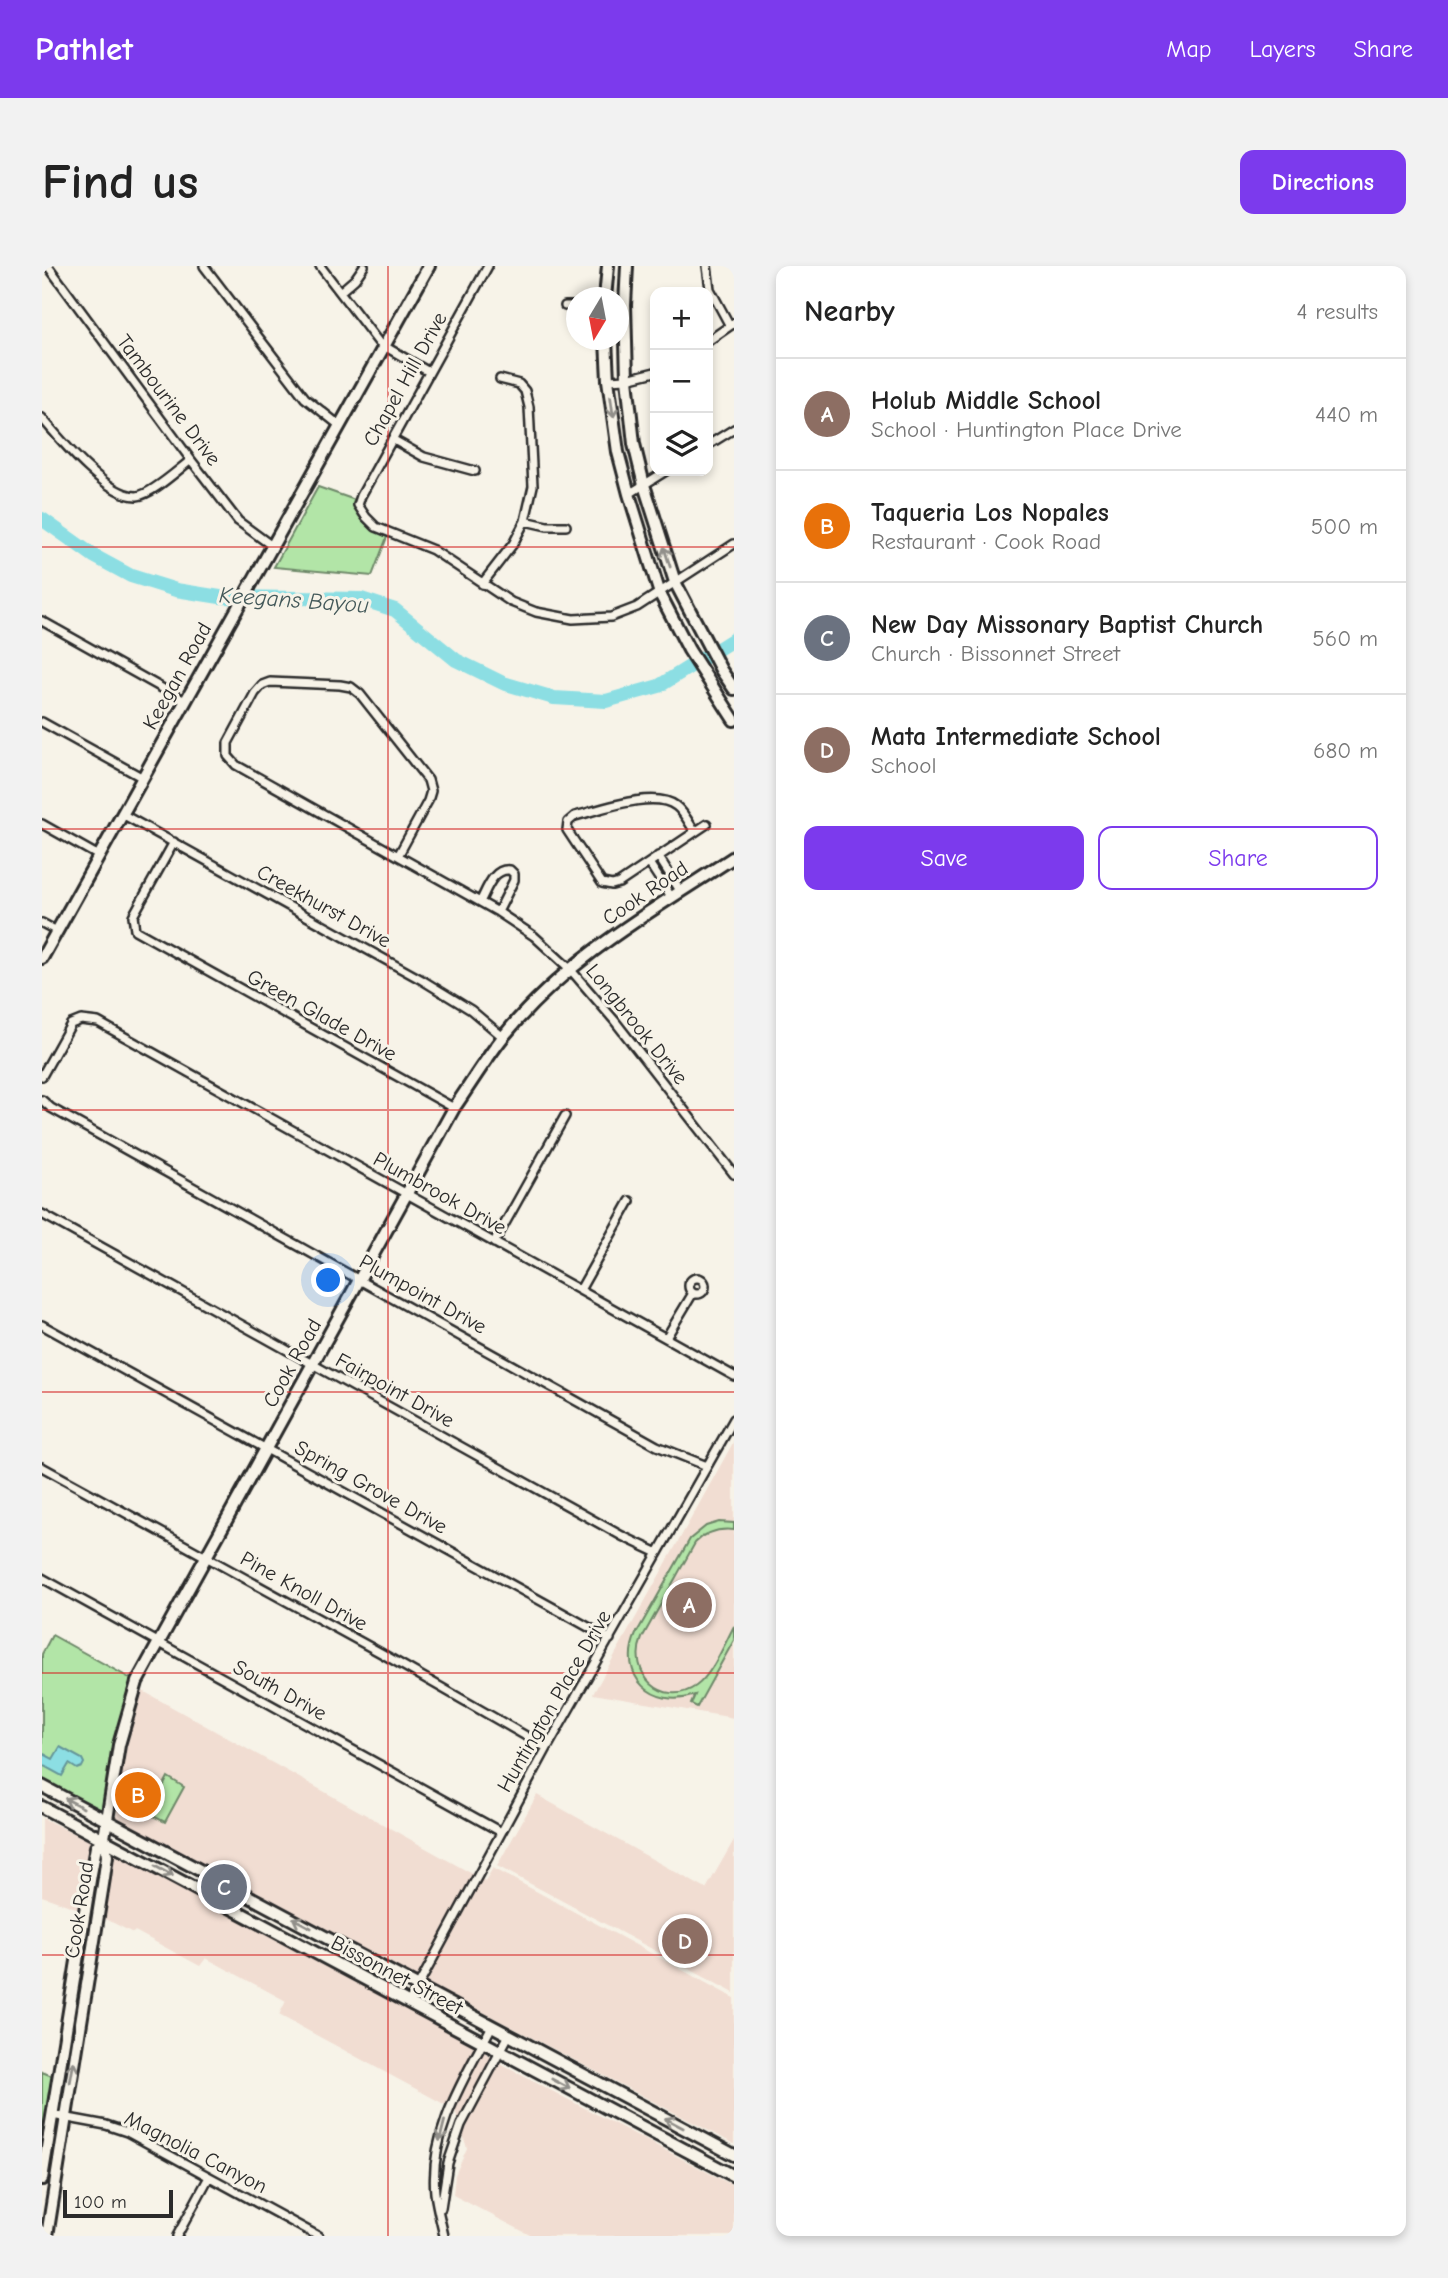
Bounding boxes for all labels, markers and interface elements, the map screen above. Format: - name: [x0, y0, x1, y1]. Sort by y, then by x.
- text: Pathlet: [35, 30, 133, 68]
- text: Map: [1166, 35, 1212, 63]
- text: Layers: [1250, 35, 1315, 63]
- text: Share: [1353, 35, 1413, 63]
- button: Directions: [1240, 150, 1406, 214]
- text: Find us: [42, 154, 198, 210]
- north arrow: [566, 287, 629, 350]
- map controls: [650, 287, 713, 476]
- button: +: [650, 287, 713, 350]
- text: Nearby: [804, 294, 895, 329]
- text: 4 results: [1296, 298, 1378, 325]
- street label: Chapel Hill Drive: [358, 308, 452, 450]
- street label: Tambourine Drive: [112, 330, 226, 470]
- button: −: [650, 350, 713, 413]
- text: Holub Middle School: [871, 386, 1101, 416]
- one-way arrow: [606, 396, 619, 418]
- text: A: [821, 401, 833, 428]
- text: 440 m: [1315, 401, 1378, 428]
- button: layers: [650, 413, 713, 476]
- text: School · Huntington Place Drive: [871, 416, 1182, 443]
- text: Taqueria Los Nopales: [871, 498, 1109, 528]
- text: B: [820, 513, 834, 540]
- text: 500 m: [1311, 513, 1378, 540]
- text: Restaurant · Cook Road: [871, 528, 1101, 555]
- one-way arrow: [659, 546, 672, 568]
- water label: Keegans Bayou: [218, 581, 370, 619]
- text: New Day Missonary Baptist Church: [871, 610, 1263, 640]
- street label: Keegan Road: [138, 618, 216, 734]
- text: C: [820, 625, 834, 652]
- text: 560 m: [1312, 625, 1378, 652]
- text: Church · Bissonnet Street: [871, 640, 1120, 667]
- text: Mata Intermediate School: [871, 722, 1161, 752]
- text: D: [820, 737, 834, 764]
- text: 680 m: [1313, 737, 1378, 764]
- text: School: [871, 752, 936, 779]
- button: Save: [804, 826, 1084, 890]
- button: Share: [1098, 826, 1378, 890]
- street label: Cook Road: [598, 856, 692, 930]
- street label: Creekhurst Drive: [253, 859, 395, 953]
- street label: Longbrook Drive: [581, 959, 693, 1089]
- street label: Green Glade Drive: [243, 964, 401, 1066]
- street label: Plumbrook Drive: [369, 1147, 511, 1239]
- street label: Plumpoint Drive: [355, 1249, 491, 1339]
- your location: [311, 1263, 345, 1297]
- street label: Cook Road: [258, 1314, 326, 1412]
- street label: Fairpoint Drive: [332, 1348, 458, 1432]
- street label: Spring Grove Drive: [291, 1435, 451, 1539]
- street label: Pine Knoll Drive: [236, 1546, 372, 1636]
- pin: A: [666, 1579, 712, 1631]
- street label: Huntington Place Drive: [492, 1606, 616, 1796]
- street label: South Drive: [229, 1655, 331, 1725]
- pin: B: [115, 1769, 161, 1821]
- one-way arrow: [65, 1795, 85, 1809]
- street label: Cook Road: [60, 1860, 98, 1960]
- pin: C: [201, 1861, 247, 1913]
- one-way arrow: [153, 1864, 173, 1878]
- pin: D: [662, 1915, 708, 1967]
- one-way arrow: [292, 1916, 313, 1930]
- street label: Bissonnet Street: [327, 1930, 468, 2020]
- one-way arrow: [66, 2061, 79, 2084]
- one-way arrow: [550, 2077, 571, 2091]
- street label: Magnolia Canyon: [121, 2106, 271, 2198]
- one-way arrow: [664, 2115, 685, 2129]
- one-way arrow: [435, 2120, 448, 2142]
- scale bar: [63, 2187, 173, 2219]
- text: 100 m: [74, 2191, 127, 2213]

